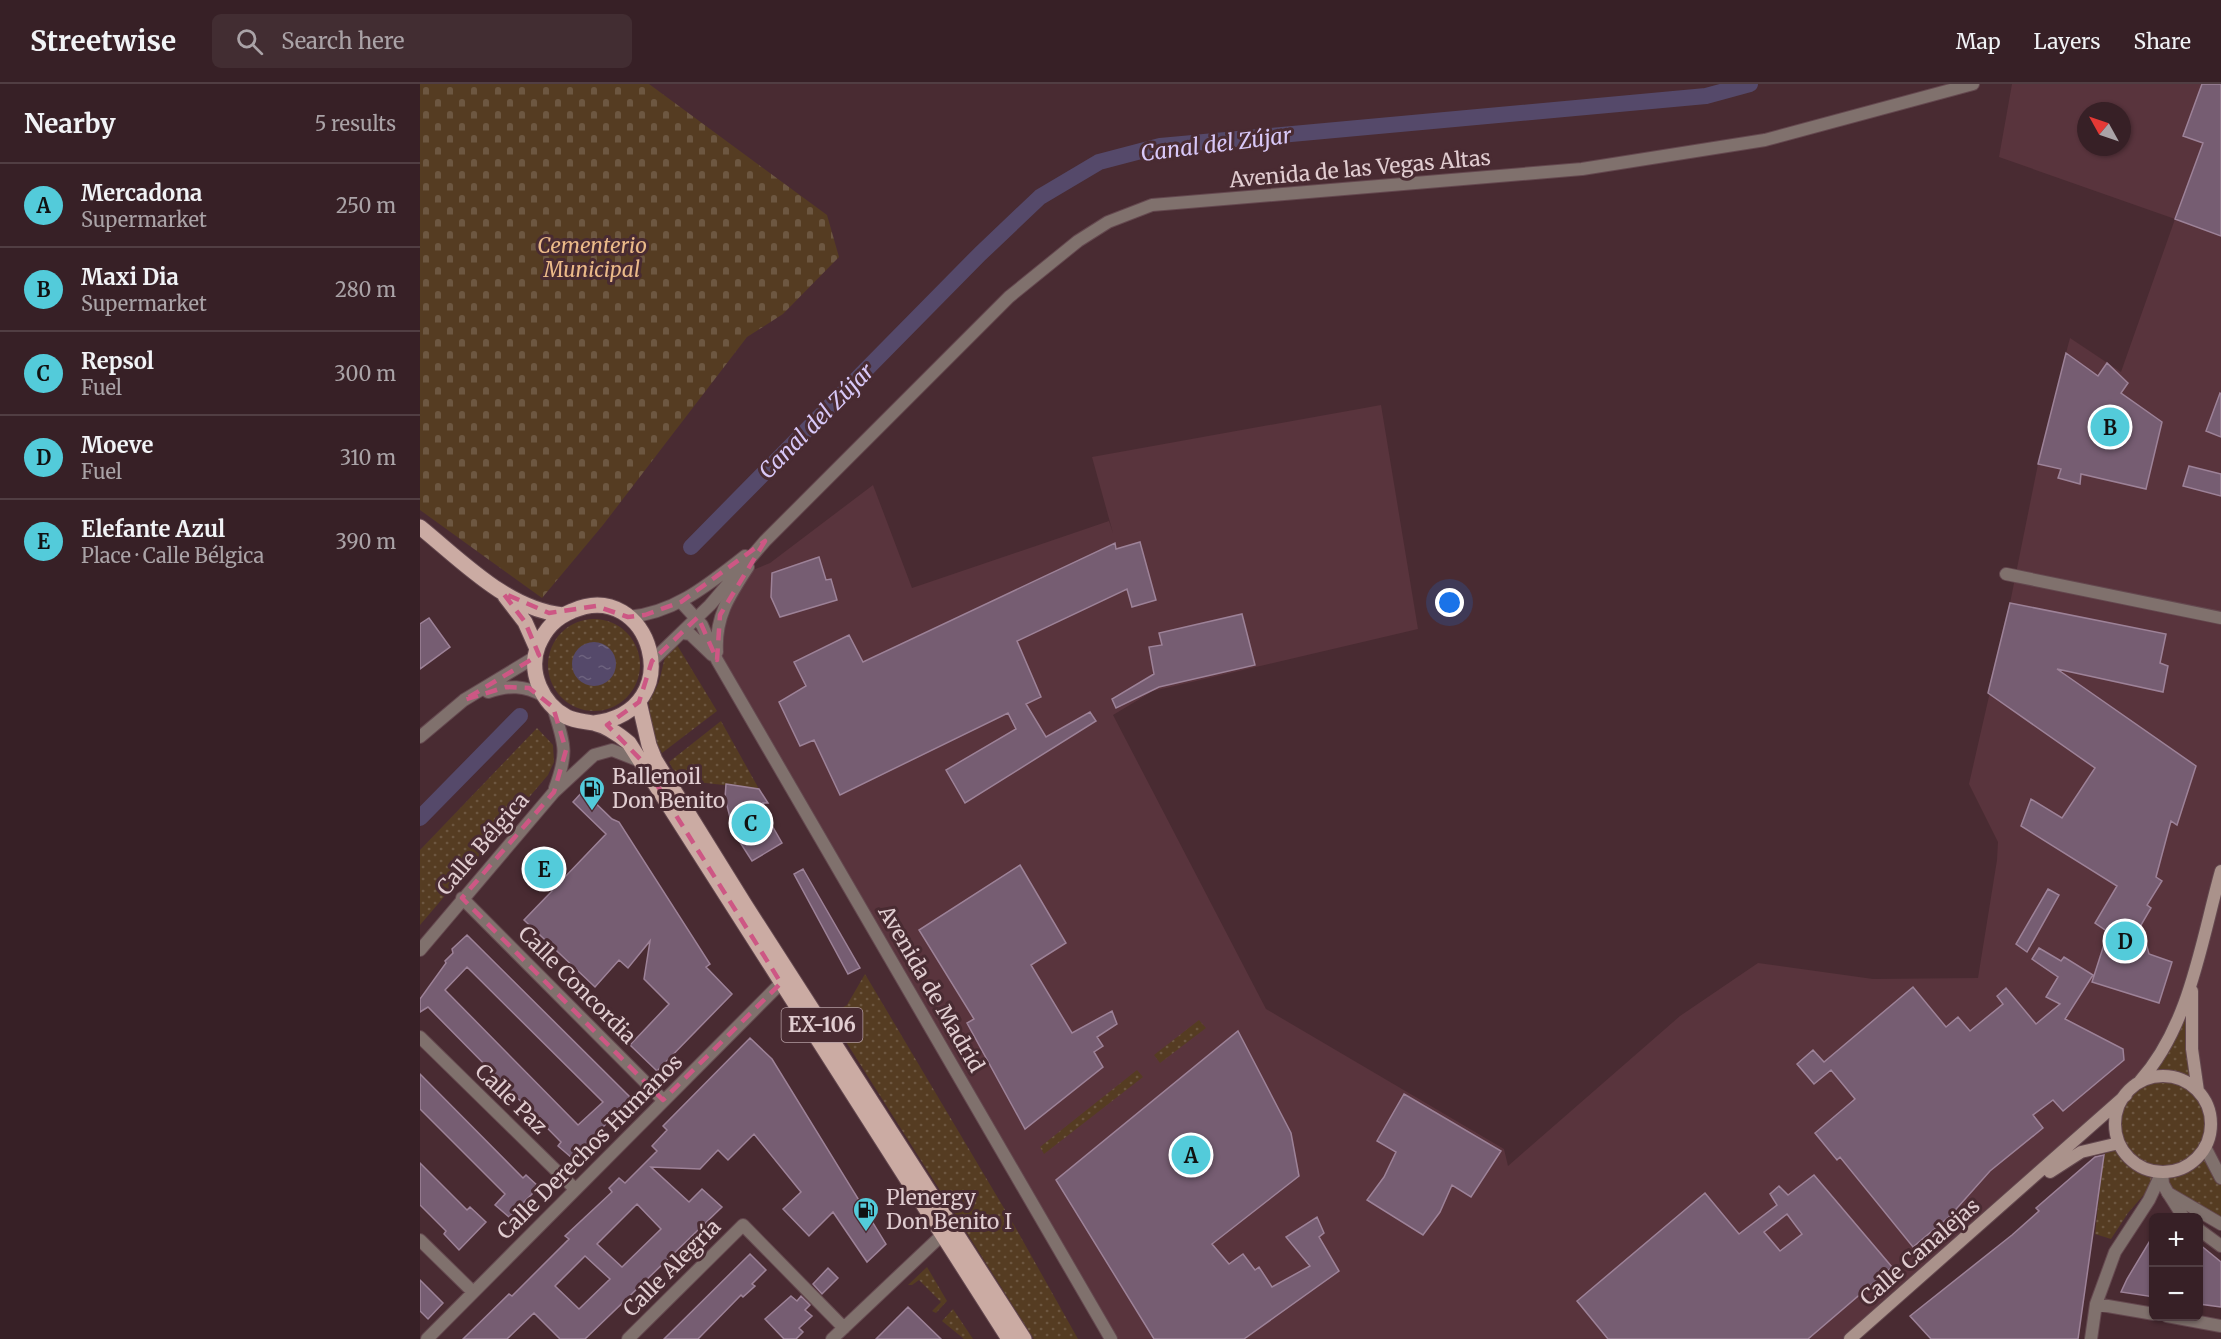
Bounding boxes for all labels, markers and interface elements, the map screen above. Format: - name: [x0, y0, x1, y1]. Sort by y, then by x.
- search box: [212, 14, 632, 68]
- text: Streetwise: [30, 23, 176, 59]
- icon: search: [233, 25, 266, 58]
- text: Search here: [281, 27, 405, 55]
- text: Map: [1956, 28, 2001, 55]
- text: Layers: [2034, 28, 2101, 55]
- text: Share: [2134, 28, 2191, 55]
- north arrow: [2077, 102, 2131, 156]
- text: Nearby: [24, 107, 116, 140]
- text: 5 results: [315, 111, 396, 136]
- water label: Canal del Zújar: [1139, 121, 1294, 167]
- street label: Avenida de las Vegas Altas: [1227, 144, 1492, 193]
- text: Mercadona: [81, 179, 202, 207]
- text: A: [36, 193, 51, 218]
- text: 250 m: [336, 193, 396, 218]
- text: Supermarket: [81, 207, 207, 232]
- park label: Cementerio Municipal: [537, 232, 647, 283]
- text: Maxi Dia: [81, 263, 179, 291]
- text: B: [37, 277, 50, 302]
- text: 280 m: [335, 277, 396, 302]
- text: Supermarket: [81, 291, 207, 316]
- text: Repsol: [81, 347, 154, 375]
- water label: Canal del Zújar: [752, 357, 880, 485]
- text: C: [37, 361, 50, 386]
- text: 300 m: [334, 361, 396, 386]
- text: Fuel: [81, 375, 122, 400]
- pin: B: [2090, 404, 2130, 450]
- text: Moeve: [81, 431, 153, 459]
- text: D: [36, 445, 51, 470]
- text: 310 m: [340, 445, 396, 470]
- text: Fuel: [81, 459, 122, 484]
- text: Elefante Azul: [81, 515, 225, 543]
- text: E: [37, 529, 50, 554]
- text: 390 m: [336, 529, 396, 554]
- text: Place · Calle Bélgica: [81, 543, 264, 568]
- your location: [1435, 588, 1464, 617]
- place label: Ballenoil Don Benito: [612, 763, 725, 814]
- fuel station icon: Ballenoil Don Benito: [577, 774, 607, 812]
- street label: Calle Bélgica: [431, 787, 535, 901]
- pin: C: [732, 800, 770, 846]
- pin: E: [524, 846, 564, 892]
- street label: Avenida de Madrid: [872, 900, 990, 1077]
- pin: D: [2106, 918, 2144, 964]
- street label: Calle Concordia: [513, 920, 642, 1049]
- road number: EX-106: [782, 1008, 862, 1042]
- street label: Calle Derechos Humanos: [491, 1048, 688, 1245]
- street label: Calle Paz: [470, 1058, 553, 1140]
- pin: A: [1172, 1132, 1210, 1178]
- place label: Plenergy Don Benito I: [886, 1184, 1012, 1235]
- street label: Calle Canalejas: [1854, 1192, 1985, 1311]
- fuel station icon: Plenergy Don Benito I: [851, 1195, 881, 1233]
- street label: Calle Alegría: [617, 1213, 726, 1322]
- map controls: [2149, 1213, 2203, 1321]
- button: +: [2149, 1213, 2203, 1267]
- button: −: [2149, 1267, 2203, 1321]

